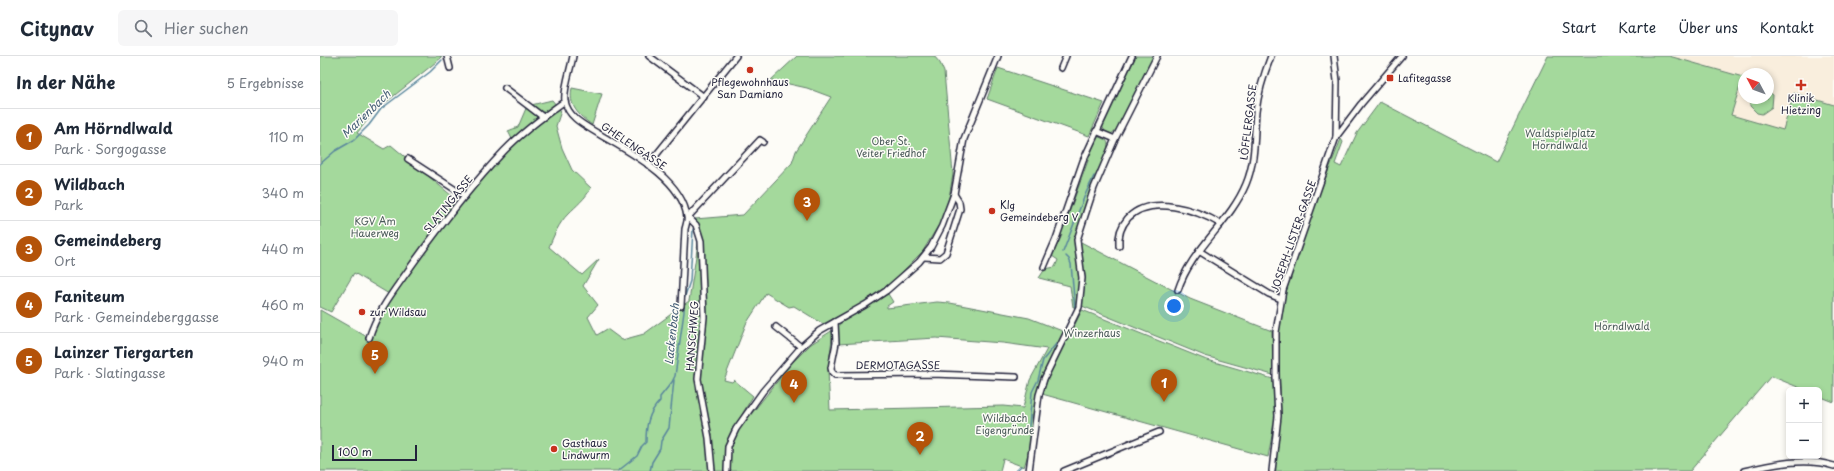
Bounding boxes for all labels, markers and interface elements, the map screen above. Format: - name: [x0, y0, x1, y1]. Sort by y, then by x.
- search box: [118, 10, 398, 46]
- text: Citynav: [20, 14, 94, 42]
- text: Hier suchen: [164, 16, 249, 39]
- icon: search: [132, 17, 154, 39]
- text: Start: [1561, 17, 1596, 38]
- text: Karte: [1618, 17, 1656, 38]
- text: Über uns: [1678, 17, 1738, 38]
- text: Kontakt: [1760, 17, 1814, 38]
- marker: Pflegewohnhaus San Damiano: [745, 65, 755, 75]
- north arrow: [1738, 68, 1774, 104]
- text: In der Nähe: [16, 69, 115, 95]
- place label: Lafitegasse: [1398, 70, 1451, 85]
- text: 5 Ergebnisse: [227, 73, 304, 92]
- marker: Lafitegasse: [1385, 73, 1395, 83]
- place label: Pflegewohnhaus San Damiano: [711, 74, 789, 101]
- marker: Klinik Hietzing: [1795, 79, 1807, 91]
- street label: LÖFFLERGASSE: [1235, 83, 1260, 161]
- water label: Marienbach: [337, 85, 394, 141]
- place label: Klinik Hietzing: [1781, 90, 1821, 117]
- text: Am Hörndlwald: [54, 116, 173, 139]
- street label: GHELENGASSE: [599, 118, 670, 173]
- park label: Waldspielplatz Hörndlwald: [1525, 125, 1595, 152]
- text: 1: [26, 127, 32, 146]
- text: 110 m: [269, 127, 304, 146]
- park label: Ober St. Veiter Friedhof: [856, 133, 927, 160]
- text: Park · Sorgogasse: [54, 139, 166, 158]
- street label: SLATINGASSE: [419, 171, 476, 236]
- text: Wildbach: [54, 172, 125, 195]
- street label: JOSEPH-LISTER-GASSE: [1266, 177, 1319, 294]
- text: 2: [24, 183, 34, 202]
- text: 340 m: [261, 183, 304, 202]
- pin: 3: [794, 188, 820, 221]
- text: Park: [54, 195, 83, 214]
- place label: Klg Gemeindeberg V: [1000, 197, 1079, 224]
- marker: Klg Gemeindeberg V: [987, 206, 997, 216]
- park label: KGV Am Hauerweg: [351, 213, 399, 240]
- text: Gemeindeberg: [54, 228, 161, 251]
- text: 3: [25, 239, 33, 258]
- text: 440 m: [261, 239, 304, 258]
- text: Ort: [54, 251, 76, 270]
- text: Faniteum: [54, 284, 125, 307]
- text: 4: [25, 295, 33, 314]
- text: 460 m: [261, 295, 304, 314]
- your location: [1164, 296, 1184, 316]
- street label: HANSCHWEG: [682, 301, 701, 371]
- water label: Lackenbach: [660, 302, 683, 365]
- place label: zur Wildsau: [370, 304, 427, 319]
- text: Park · Gemeindeberggasse: [54, 307, 219, 326]
- marker: zur Wildsau: [357, 307, 367, 317]
- park label: Hörndlwald: [1594, 318, 1650, 333]
- park label: Winzerhaus: [1064, 325, 1121, 340]
- text: Lainzer Tiergarten: [54, 340, 194, 363]
- pin: 5: [362, 341, 388, 374]
- text: 5: [25, 351, 33, 370]
- text: 940 m: [262, 351, 304, 370]
- street label: DERMOTAGASSE: [856, 357, 940, 372]
- text: Park · Slatingasse: [54, 363, 165, 382]
- pin: 1: [1151, 369, 1177, 402]
- pin: 4: [781, 370, 807, 403]
- map controls: [1786, 387, 1822, 459]
- button: +: [1786, 387, 1822, 423]
- park label: Wildbach Eigengründe: [975, 410, 1035, 437]
- pin: 2: [907, 422, 933, 455]
- button: −: [1786, 423, 1822, 459]
- place label: Gasthaus Lindwurm: [562, 435, 609, 462]
- scale bar: [332, 443, 417, 462]
- text: 100 m: [338, 443, 372, 460]
- marker: Gasthaus Lindwurm: [549, 444, 559, 454]

